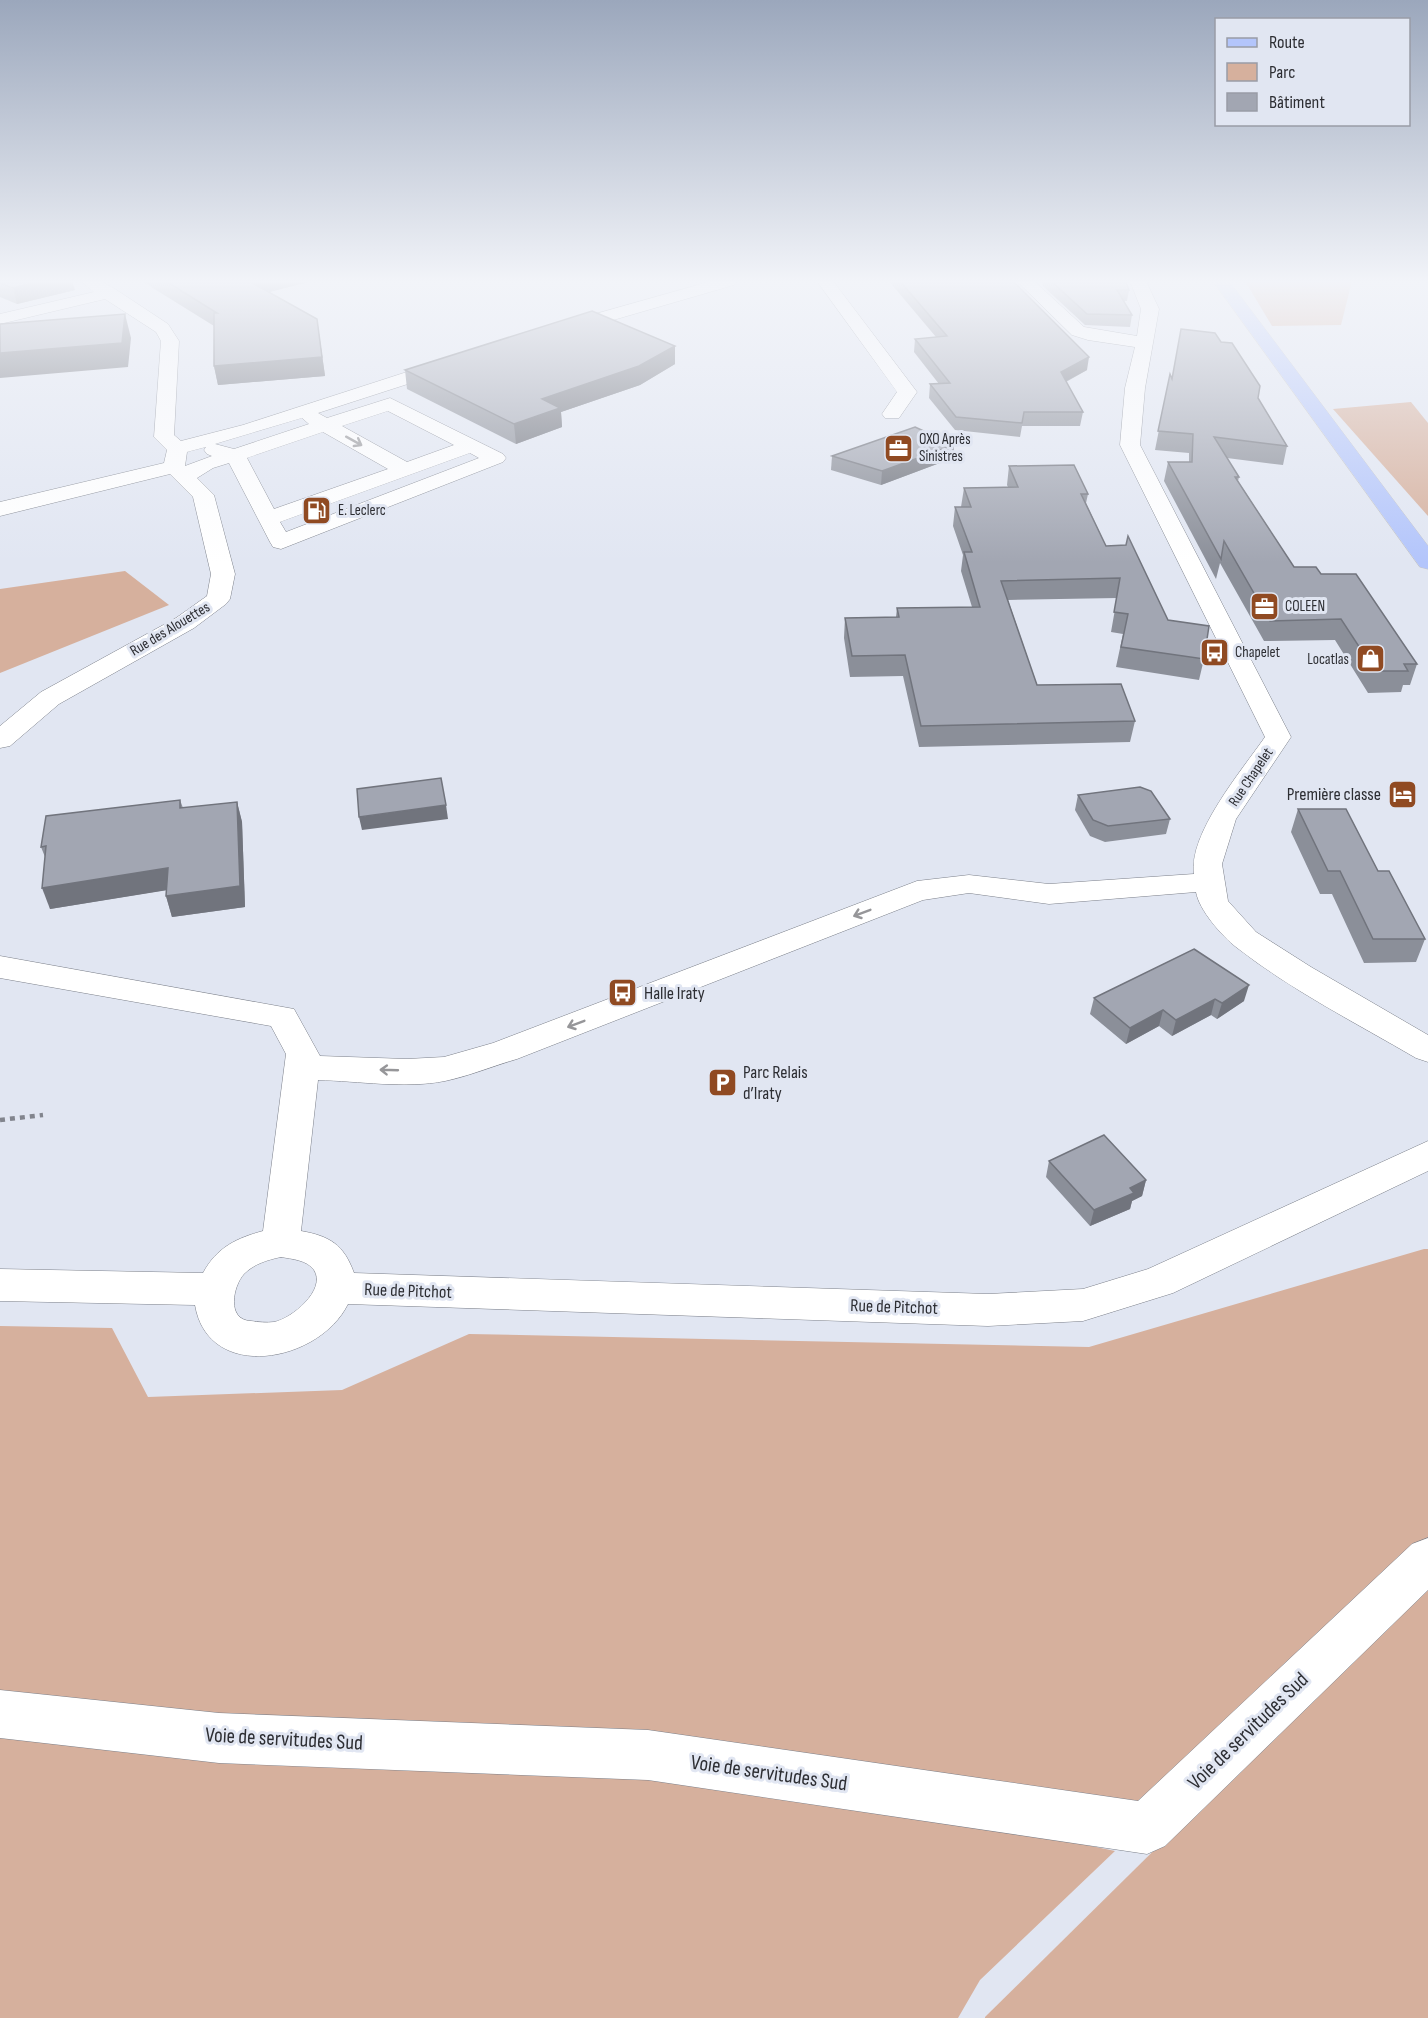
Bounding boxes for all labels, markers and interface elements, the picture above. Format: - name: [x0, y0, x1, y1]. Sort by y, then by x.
- legend: [1215, 18, 1410, 126]
- text: Route: [1269, 32, 1305, 53]
- text: Parc: [1269, 62, 1295, 83]
- text: Bâtiment: [1269, 92, 1325, 113]
- place label: OXO Après Sinistres: [919, 430, 971, 466]
- office icon: OXO Après Sinistres: [882, 432, 914, 464]
- one-way arrow: [345, 435, 362, 447]
- fuel station icon: E. Leclerc: [301, 494, 333, 526]
- place label: E. Leclerc: [338, 501, 386, 520]
- office icon: COLEEN: [1248, 590, 1280, 622]
- place label: COLEEN: [1285, 597, 1325, 616]
- street label: Rue des Alouettes: [127, 598, 213, 660]
- bus stop icon: Chapelet: [1198, 636, 1230, 668]
- place label: Chapelet: [1235, 643, 1280, 662]
- shop icon: Locatlas: [1354, 643, 1386, 675]
- place label: Locatlas: [1307, 650, 1349, 669]
- street label: Rue Chapelet: [1224, 744, 1278, 810]
- hotel icon: Première classe: [1386, 778, 1418, 810]
- place label: Première classe: [1287, 784, 1381, 805]
- one-way arrow: [853, 908, 872, 919]
- bus stop icon: Halle Iraty: [607, 977, 639, 1009]
- place label: Halle Iraty: [644, 983, 705, 1004]
- one-way arrow: [567, 1019, 586, 1030]
- place label: Parc Relais d’Iraty: [743, 1062, 808, 1104]
- one-way arrow: [379, 1065, 399, 1076]
- parking icon: Parc Relais d’Iraty: [706, 1066, 738, 1098]
- street label: Rue de Pitchot: [364, 1279, 453, 1303]
- street label: Rue de Pitchot: [850, 1295, 939, 1319]
- street label: Voie de servitudes Sud: [1183, 1667, 1313, 1795]
- street label: Voie de servitudes Sud: [205, 1722, 363, 1756]
- street label: Voie de servitudes Sud: [689, 1750, 849, 1796]

